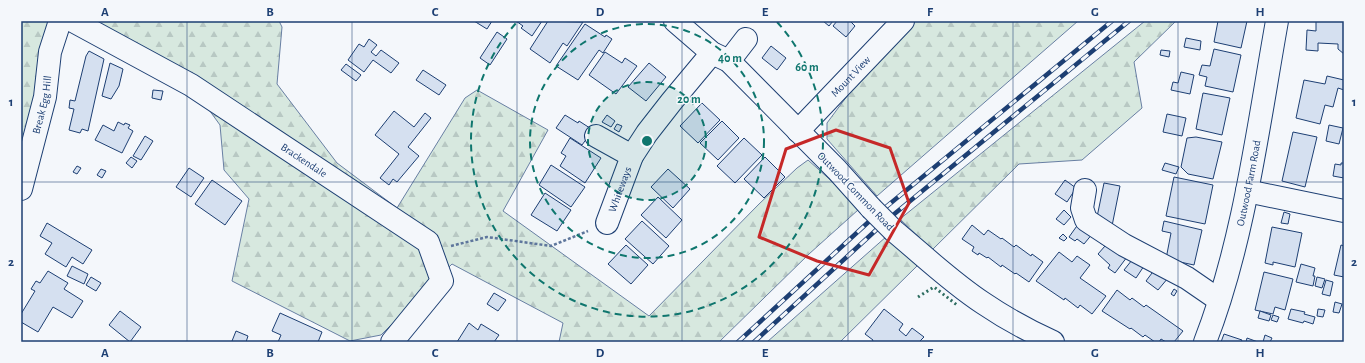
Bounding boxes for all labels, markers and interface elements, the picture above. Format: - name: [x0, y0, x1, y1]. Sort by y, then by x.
- text: A: [101, 6, 109, 19]
- text: B: [266, 6, 274, 19]
- text: C: [432, 6, 439, 19]
- text: D: [596, 6, 605, 19]
- text: E: [762, 6, 769, 19]
- text: F: [927, 6, 934, 19]
- text: G: [1091, 6, 1099, 19]
- text: H: [1255, 6, 1265, 19]
- text: 40 m: [718, 52, 742, 64]
- street label: Mount View: [829, 53, 873, 99]
- text: 60 m: [795, 61, 819, 73]
- street label: Break Egg Hill: [31, 75, 53, 135]
- text: 20 m: [677, 93, 701, 105]
- text: 1: [9, 96, 13, 109]
- text: 1: [1352, 96, 1356, 109]
- centre of rings: [640, 134, 654, 148]
- street label: Outwood Farm Road: [1235, 139, 1263, 227]
- street label: Brackendale: [279, 141, 329, 180]
- street label: Outwood Common Road: [815, 150, 896, 233]
- street label: Whiteways: [607, 165, 634, 214]
- text: 2: [8, 256, 14, 269]
- text: 2: [1351, 256, 1357, 269]
- text: A: [101, 347, 109, 360]
- text: B: [266, 347, 274, 360]
- text: C: [432, 347, 439, 360]
- text: D: [596, 347, 605, 360]
- text: E: [762, 347, 769, 360]
- text: F: [927, 347, 934, 360]
- text: G: [1091, 347, 1099, 360]
- text: H: [1255, 347, 1265, 360]

